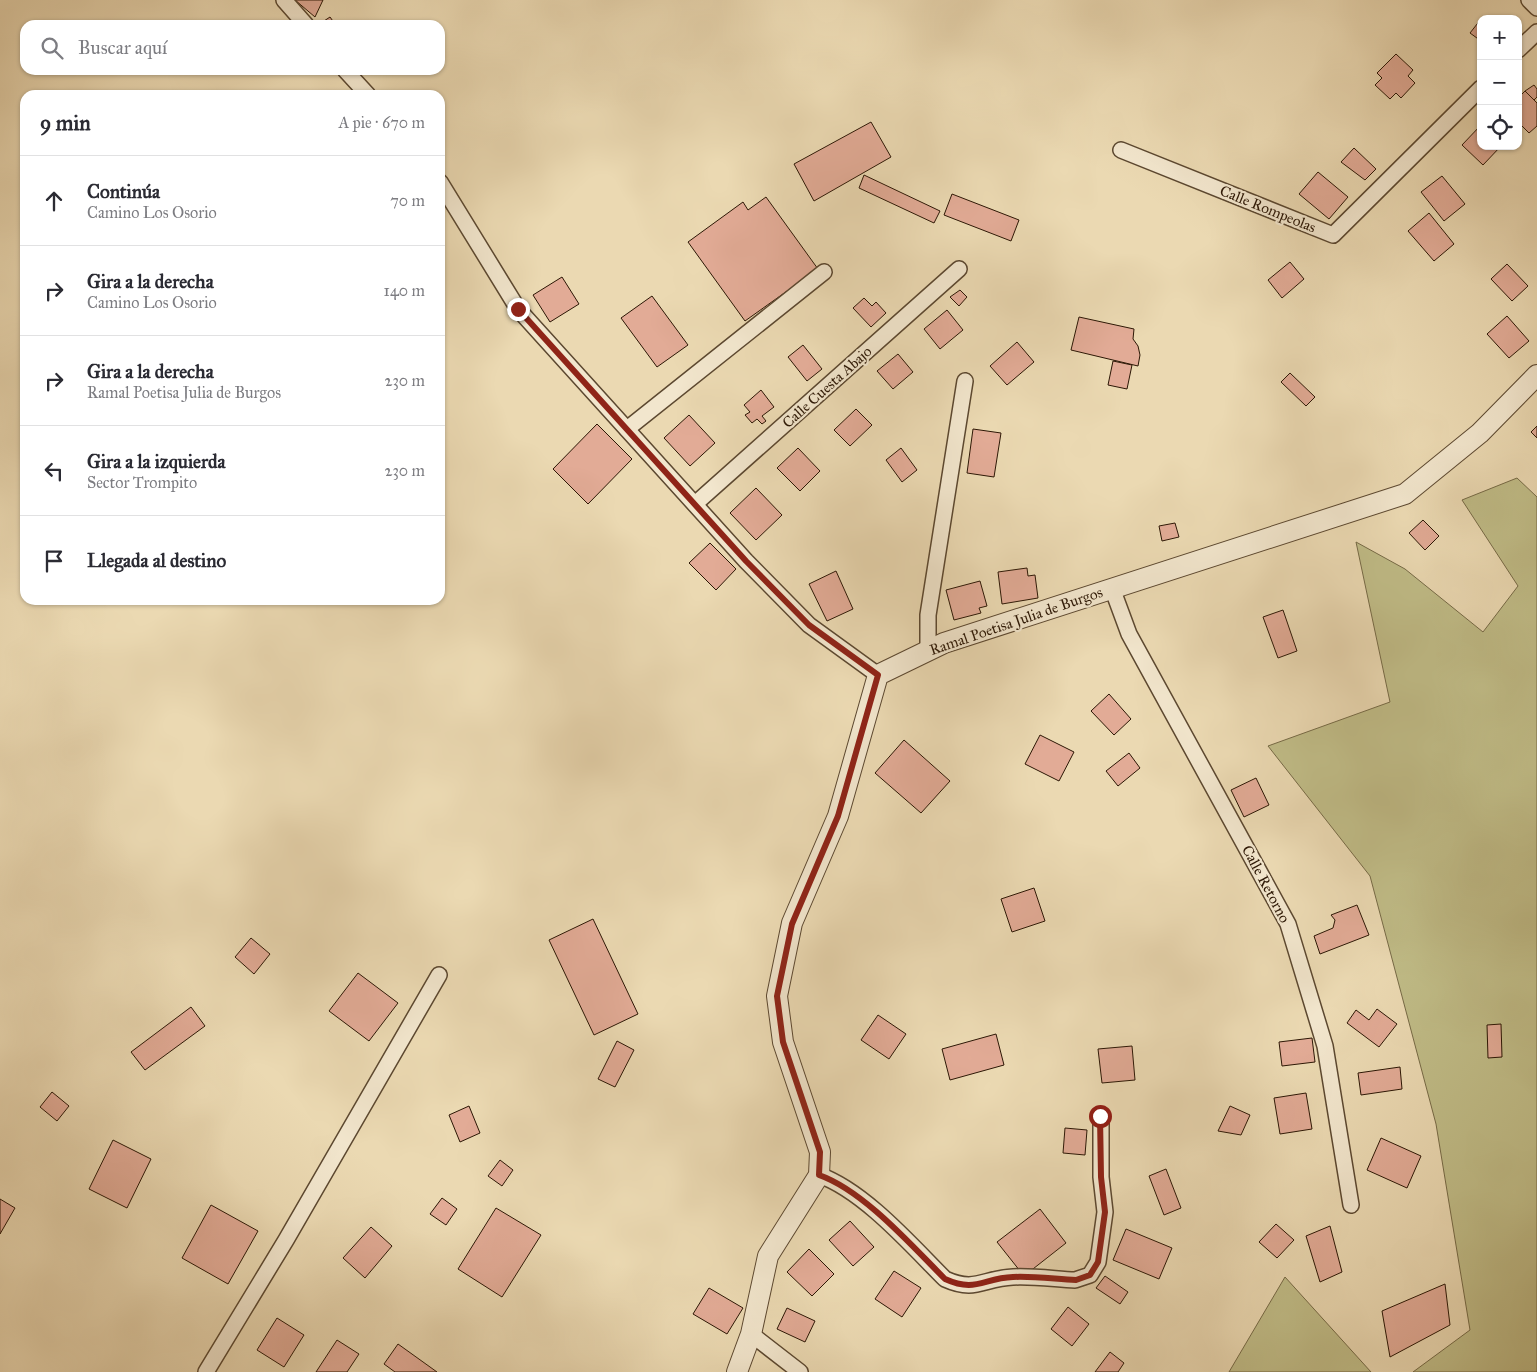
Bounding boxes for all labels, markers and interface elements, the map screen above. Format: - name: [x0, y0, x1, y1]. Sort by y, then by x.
- map controls: [1477, 15, 1522, 150]
- button: +: [1477, 15, 1522, 60]
- search box: [20, 20, 445, 75]
- icon: search: [38, 34, 66, 62]
- text: Buscar aquí: [78, 36, 167, 59]
- button: −: [1477, 60, 1522, 105]
- button: locate: [1477, 105, 1522, 150]
- text: 9 min: [40, 110, 91, 136]
- text: A pie · 670 m: [338, 113, 425, 132]
- text: Continúa: [87, 180, 160, 203]
- street label: Calle Rompeolas: [1217, 182, 1319, 236]
- icon: ahead: [40, 187, 68, 215]
- text: 70 m: [390, 191, 425, 210]
- text: Camino Los Osorio: [87, 203, 217, 222]
- text: Gira a la derecha: [87, 270, 214, 293]
- icon: right: [40, 277, 68, 305]
- text: 140 m: [384, 281, 425, 300]
- text: Camino Los Osorio: [87, 293, 217, 312]
- route end: [507, 298, 530, 321]
- street label: Calle Cuesta Abajo: [779, 342, 876, 432]
- text: Gira a la derecha: [87, 360, 214, 383]
- icon: right: [40, 367, 68, 395]
- text: 230 m: [385, 371, 425, 390]
- text: Ramal Poetisa Julia de Burgos: [87, 383, 281, 402]
- text: Gira a la izquierda: [87, 450, 226, 473]
- icon: left: [40, 457, 68, 485]
- text: 230 m: [385, 461, 425, 480]
- text: Sector Trompito: [87, 473, 197, 492]
- icon: arrive: [40, 547, 68, 575]
- text: Llegada al destino: [87, 549, 226, 572]
- street label: Ramal Poetisa Julia de Burgos: [927, 583, 1105, 660]
- street label: Calle Retorno: [1238, 842, 1294, 926]
- route start: [1089, 1105, 1112, 1128]

